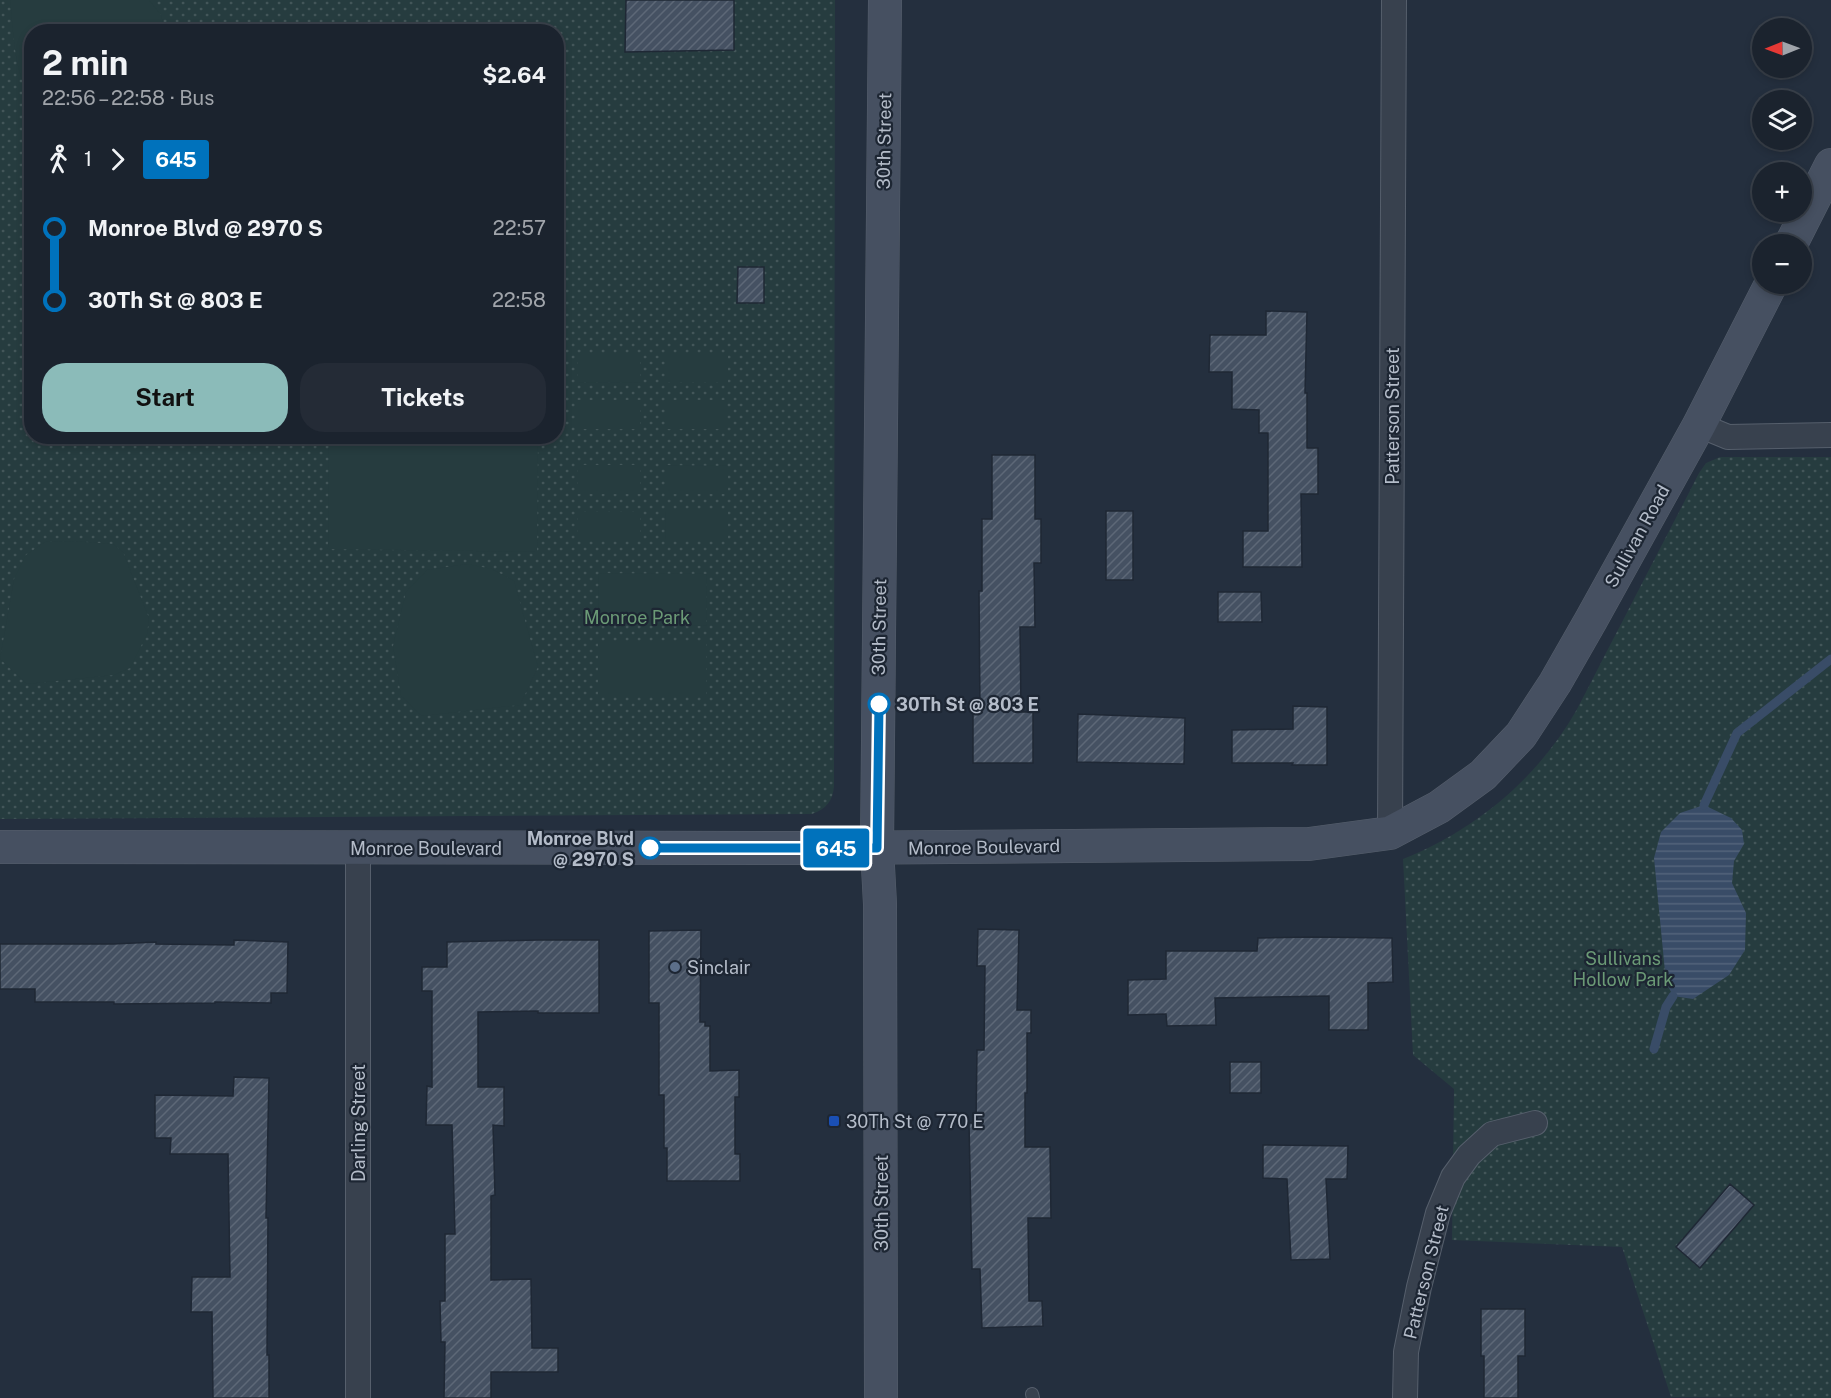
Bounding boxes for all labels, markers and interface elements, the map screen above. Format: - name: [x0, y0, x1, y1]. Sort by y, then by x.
- north arrow: [1752, 18, 1812, 78]
- map controls: [1752, 18, 1812, 294]
- text: 2 min: [42, 44, 128, 82]
- text: $2.64: [482, 62, 546, 88]
- text: 22:56 – 22:58 · Bus: [42, 86, 214, 110]
- button: layers: [1752, 90, 1812, 150]
- street label: 30th Street: [873, 93, 895, 189]
- icon: walk: [42, 143, 75, 176]
- icon: forward: [101, 143, 134, 176]
- text: 1: [84, 147, 92, 171]
- text: 645: [155, 147, 197, 172]
- button: +: [1752, 162, 1812, 222]
- text: Monroe Blvd @ 2970 S: [88, 215, 323, 241]
- text: 22:57: [493, 216, 546, 240]
- button: −: [1752, 234, 1812, 294]
- text: 30Th St @ 803 E: [88, 287, 263, 313]
- text: 22:58: [492, 288, 546, 312]
- street label: Patterson Street: [1382, 347, 1403, 485]
- button: Start: [42, 363, 288, 432]
- button: Tickets: [300, 363, 546, 432]
- street label: Sullivan Road: [1600, 481, 1674, 591]
- street label: 30th Street: [868, 579, 890, 675]
- park label: Monroe Park: [584, 607, 690, 628]
- marker: 30Th St @ 803 E: [868, 693, 890, 715]
- place label: 30Th St @ 803 E: [896, 694, 1039, 715]
- place label: Monroe Blvd @ 2970 S: [527, 828, 634, 870]
- line badge: 645: [802, 828, 870, 868]
- street label: Monroe Boulevard: [908, 835, 1060, 859]
- text: 645: [815, 836, 857, 861]
- marker: Monroe Blvd @ 2970 S: [639, 837, 661, 859]
- street label: Monroe Boulevard: [350, 838, 502, 859]
- park label: Sullivans Hollow Park: [1573, 948, 1673, 990]
- place label: Sinclair: [687, 957, 751, 978]
- marker: Sinclair: [668, 960, 682, 974]
- street label: Darling Street: [348, 1064, 369, 1182]
- place label: 30Th St @ 770 E: [846, 1111, 984, 1132]
- marker: 30Th St @ 770 E: [827, 1114, 841, 1128]
- street label: 30th Street: [871, 1155, 892, 1251]
- street label: Patterson Street: [1399, 1203, 1453, 1341]

